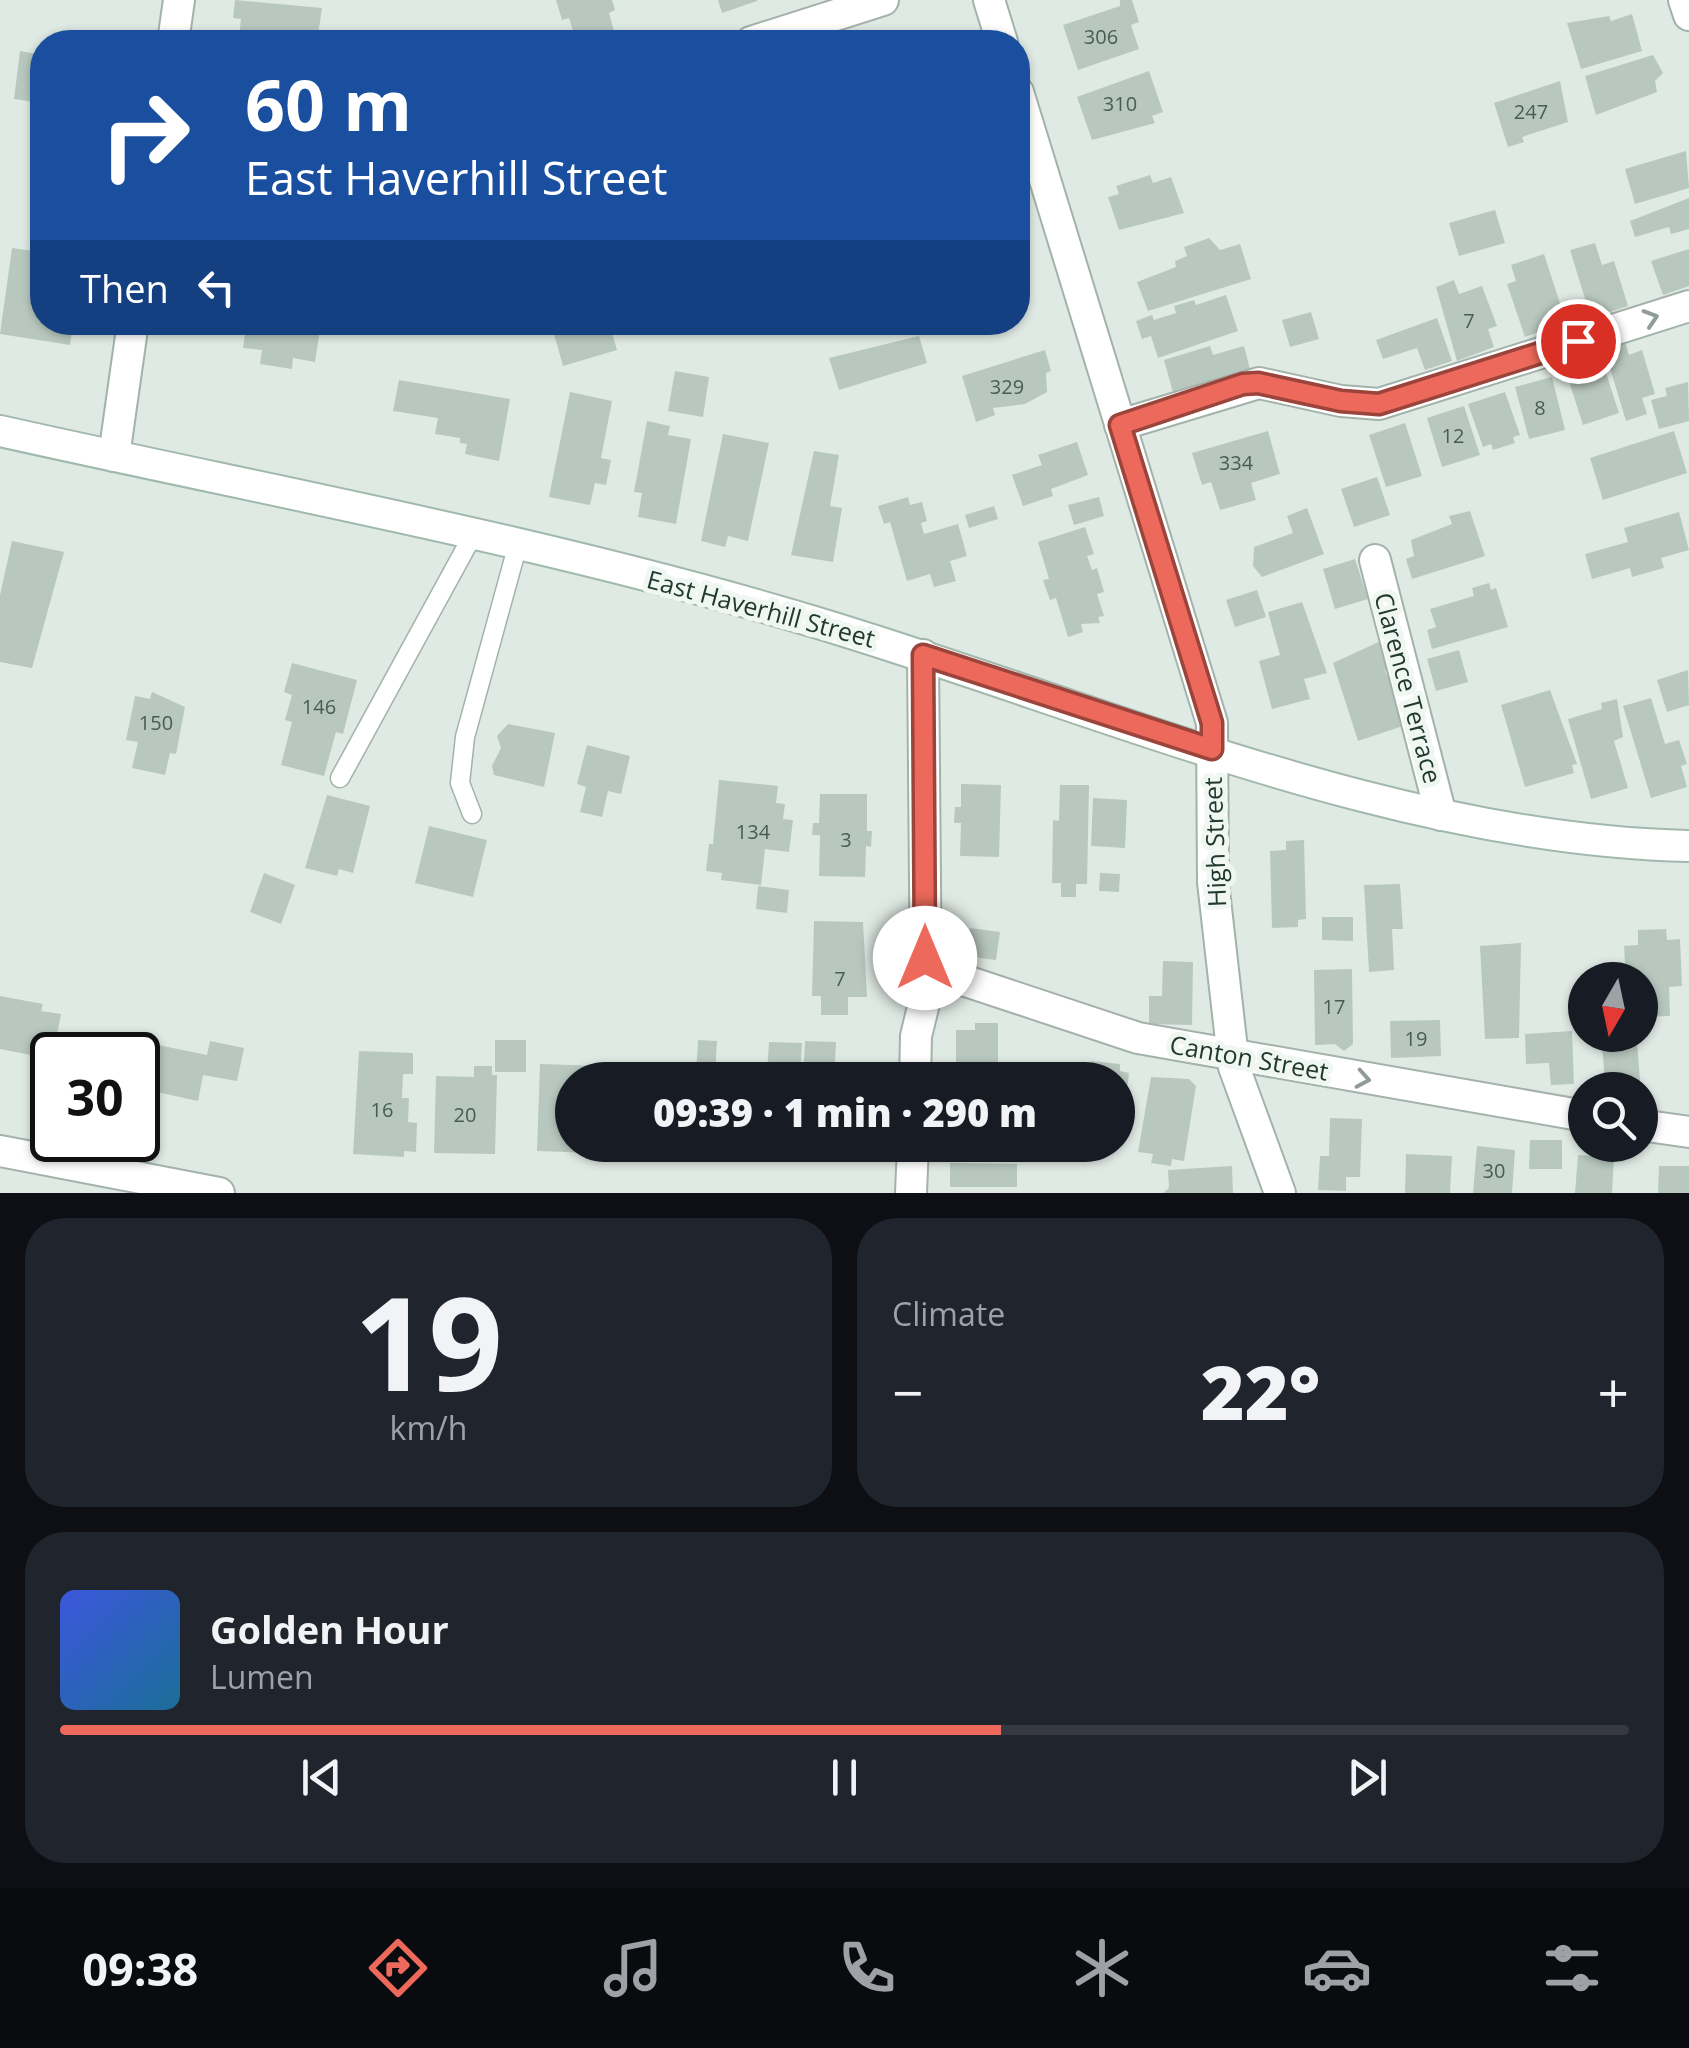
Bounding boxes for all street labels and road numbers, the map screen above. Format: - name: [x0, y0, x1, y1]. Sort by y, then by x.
- street label: East Haverhill Street: [643, 561, 879, 655]
- street label: Clarence Terrace: [1367, 589, 1451, 787]
- street label: High Street: [1195, 776, 1233, 908]
- street label: Canton Street: [1167, 1026, 1331, 1088]

